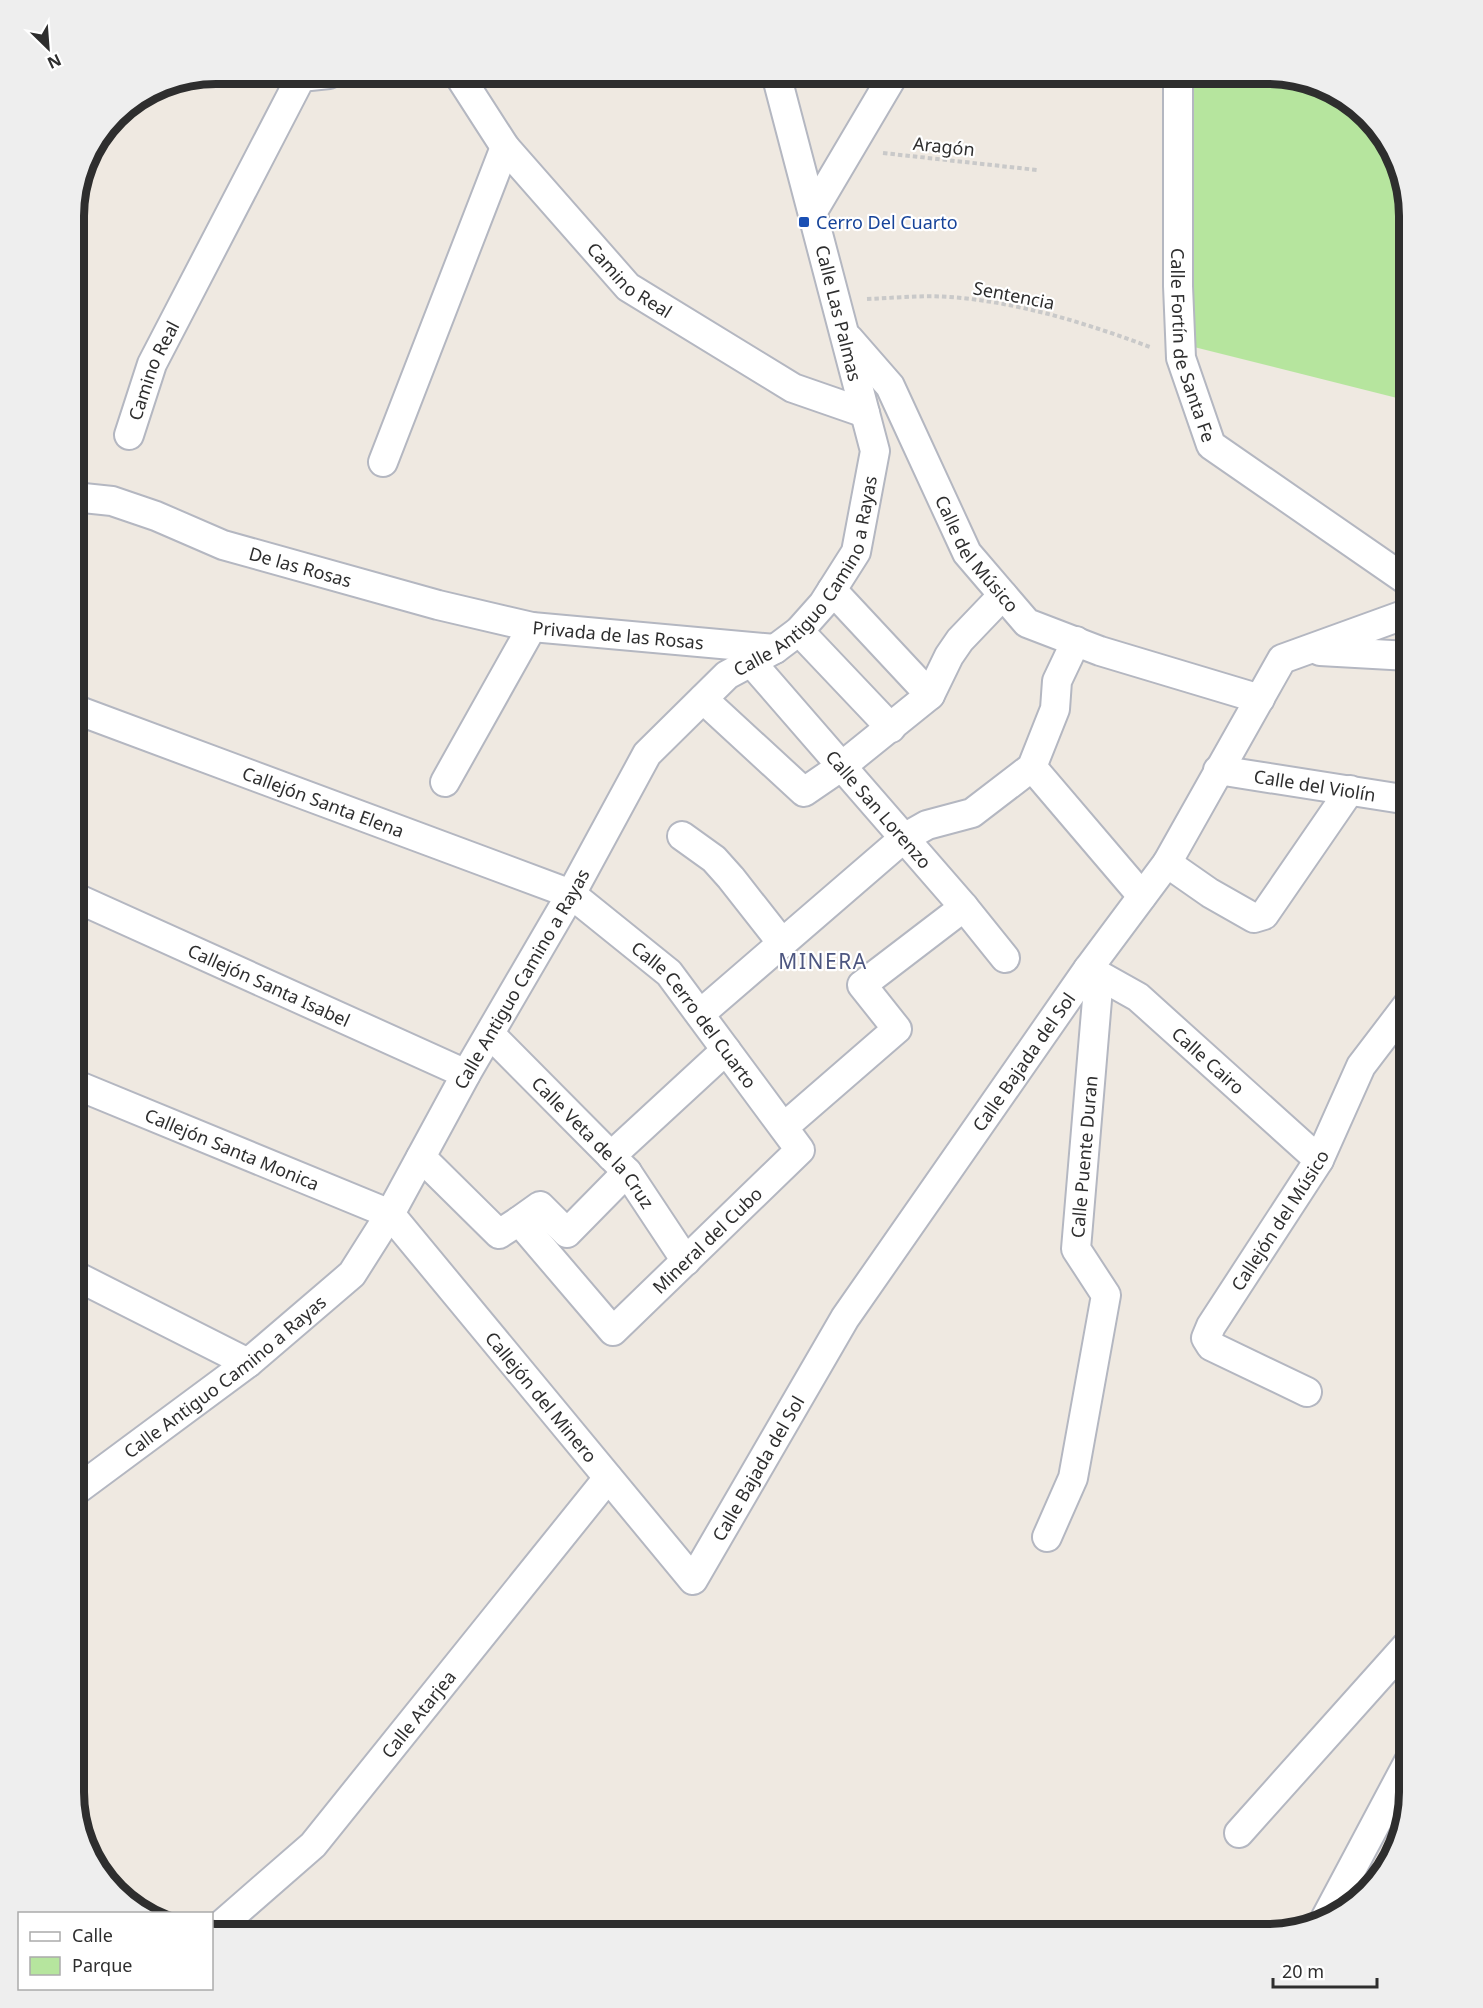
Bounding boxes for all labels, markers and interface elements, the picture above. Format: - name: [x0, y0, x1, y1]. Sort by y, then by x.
- north arrow: [18, 18, 78, 78]
- text: N: [44, 49, 65, 74]
- street label: Aragón: [912, 131, 976, 161]
- place label: Cerro Del Cuarto: [816, 210, 958, 234]
- marker: Cerro Del Cuarto: [797, 215, 811, 229]
- street label: Camino Real: [582, 237, 677, 323]
- street label: Calle Las Palmas: [810, 242, 868, 384]
- street label: Calle Fortín de Santa Fe: [1166, 248, 1221, 445]
- street label: Sentencia: [971, 275, 1057, 315]
- street label: Camino Real: [123, 317, 184, 423]
- street label: Calle Antiguo Camino a Rayas: [729, 474, 882, 681]
- street label: Calle del Músico: [930, 491, 1024, 617]
- street label: De las Rosas: [246, 541, 354, 592]
- street label: Privada de las Rosas: [532, 615, 705, 654]
- street label: Calle San Lorenzo: [821, 745, 937, 873]
- street label: Callejón Santa Elena: [239, 761, 408, 843]
- street label: Calle del Violín: [1252, 764, 1377, 807]
- street label: Calle Antiguo Camino a Rayas: [448, 864, 595, 1093]
- street label: Calle Cerro del Cuarto: [627, 936, 762, 1093]
- street label: Callejón Santa Isabel: [184, 938, 354, 1032]
- district label: MINERA: [778, 947, 868, 975]
- street label: Calle Bajada del Sol: [967, 988, 1080, 1136]
- street label: Calle Cairo: [1167, 1021, 1250, 1099]
- street label: Calle Veta de la Cruz: [527, 1071, 660, 1213]
- street label: Calle Puente Duran: [1065, 1075, 1103, 1239]
- street label: Callejón Santa Monica: [141, 1102, 323, 1196]
- street label: Callejón del Músico: [1225, 1146, 1334, 1295]
- street label: Mineral del Cubo: [647, 1181, 767, 1299]
- street label: Calle Antiguo Camino a Rayas: [119, 1290, 331, 1463]
- street label: Callejón del Minero: [480, 1326, 603, 1467]
- street label: Calle Bajada del Sol: [706, 1391, 809, 1545]
- street label: Calle Atarjea: [376, 1665, 461, 1763]
- legend: [18, 1912, 213, 1990]
- text: Calle: [72, 1923, 113, 1947]
- scale bar: [1273, 1951, 1376, 1989]
- text: Parque: [72, 1953, 132, 1977]
- text: 20 m: [1282, 1959, 1324, 1983]

